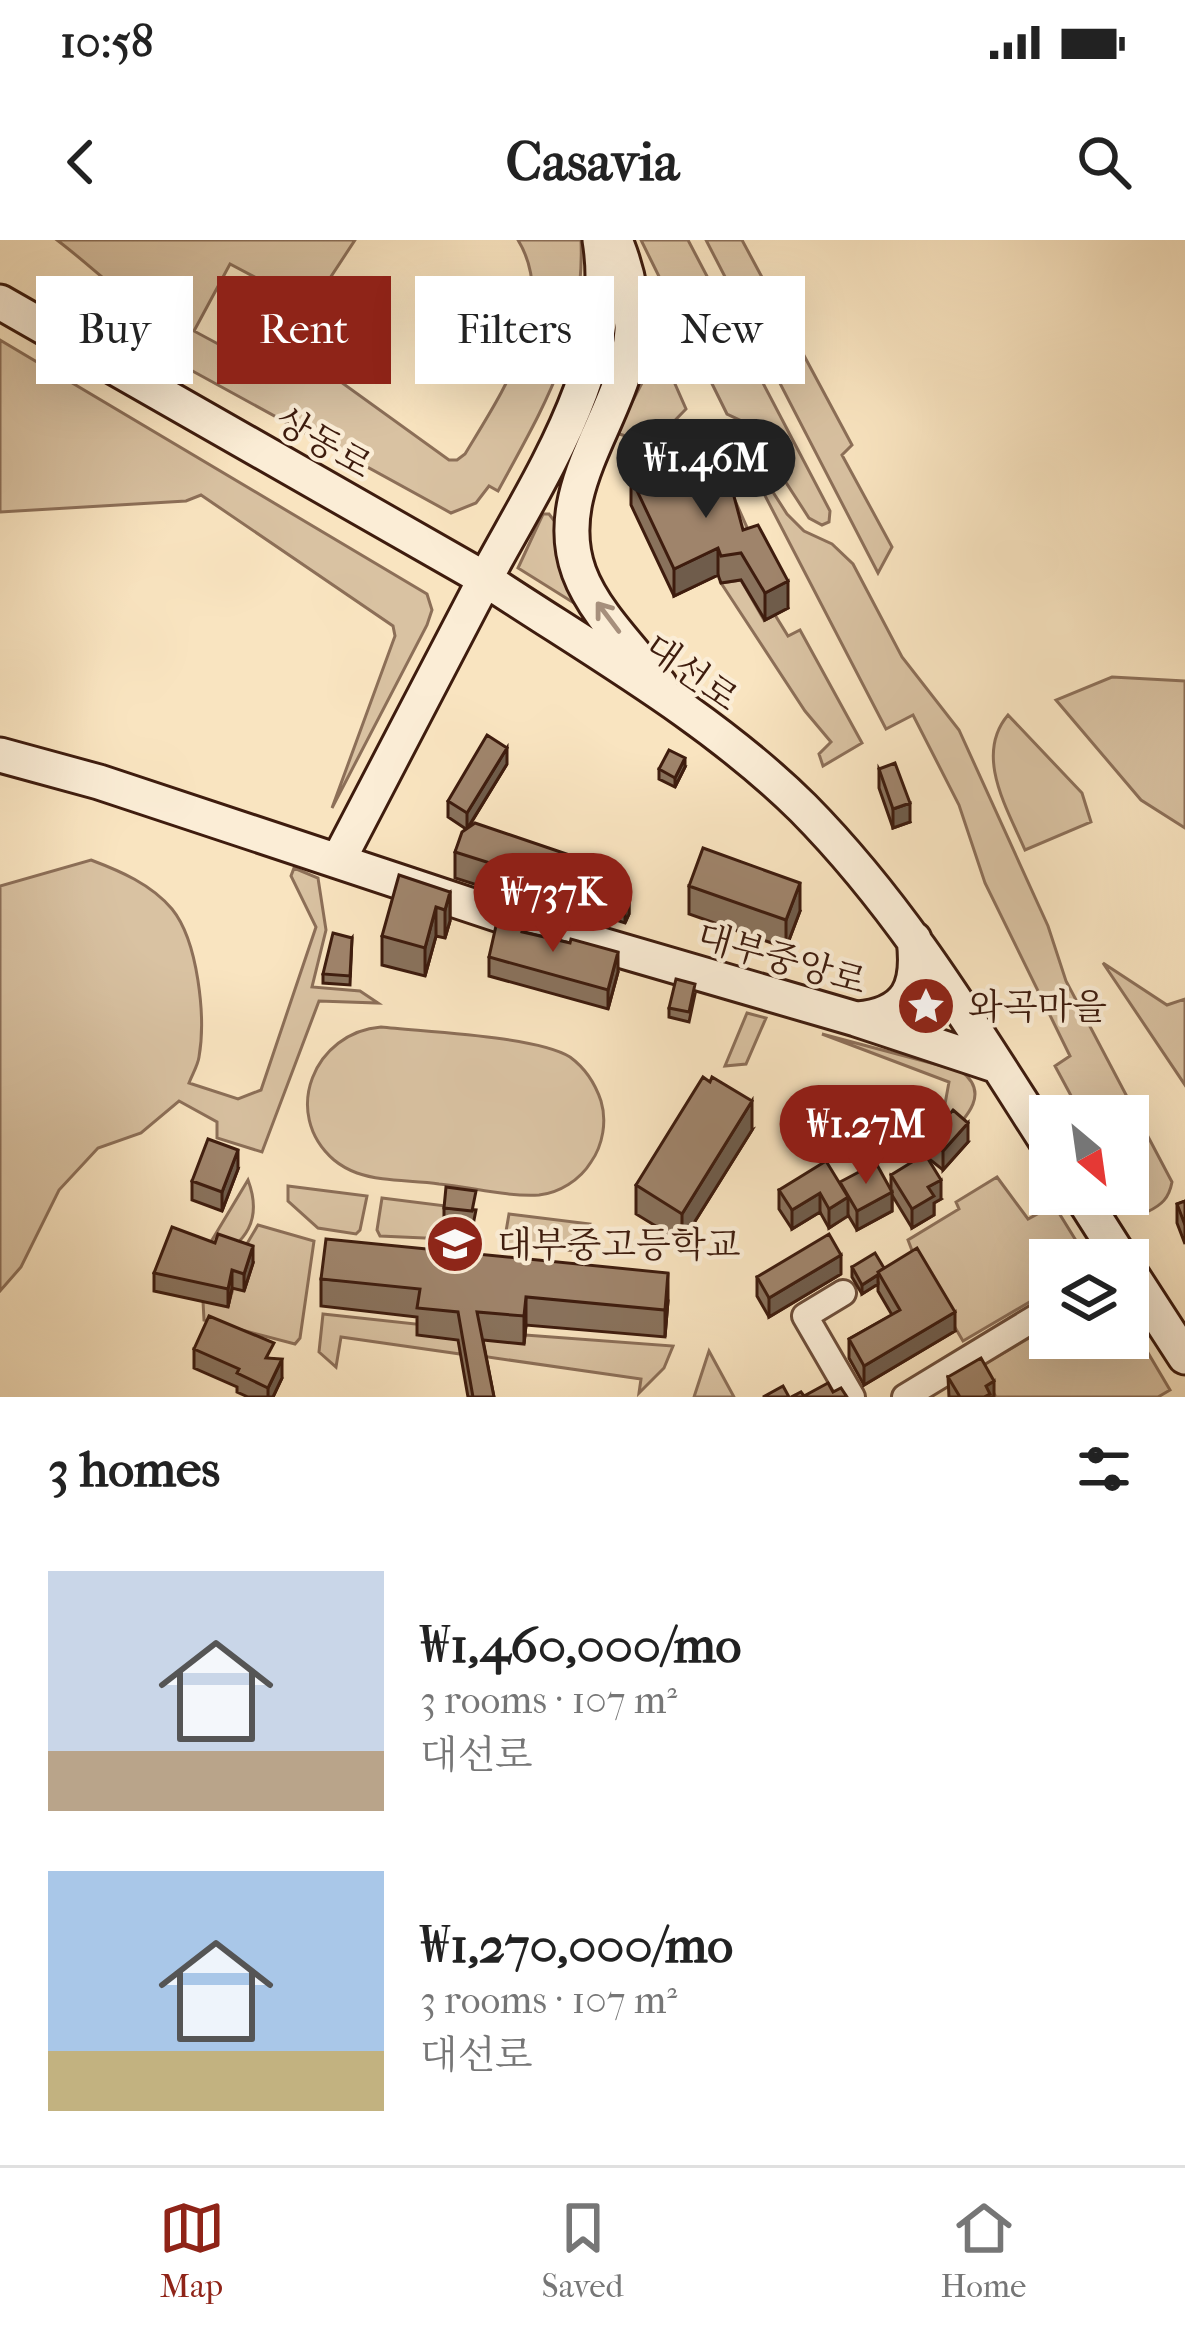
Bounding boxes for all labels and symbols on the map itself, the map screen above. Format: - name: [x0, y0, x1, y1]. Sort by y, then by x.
- street label: 상동로: [268, 399, 379, 487]
- pin: ₩1.46M: [608, 419, 804, 521]
- one-way arrow: [595, 602, 622, 634]
- street label: 대선로: [637, 626, 746, 720]
- pin: ₩737K: [469, 853, 637, 955]
- street label: 대부중앙로: [692, 915, 871, 1003]
- place icon: 와곡마을: [895, 975, 957, 1037]
- place label: 와곡마을: [968, 986, 1107, 1028]
- pin: ₩1.27M: [768, 1085, 964, 1187]
- north arrow: [1029, 1095, 1149, 1215]
- school or university icon: 대부중고등학교: [424, 1213, 486, 1275]
- place label: 대부중고등학교: [497, 1224, 741, 1266]

